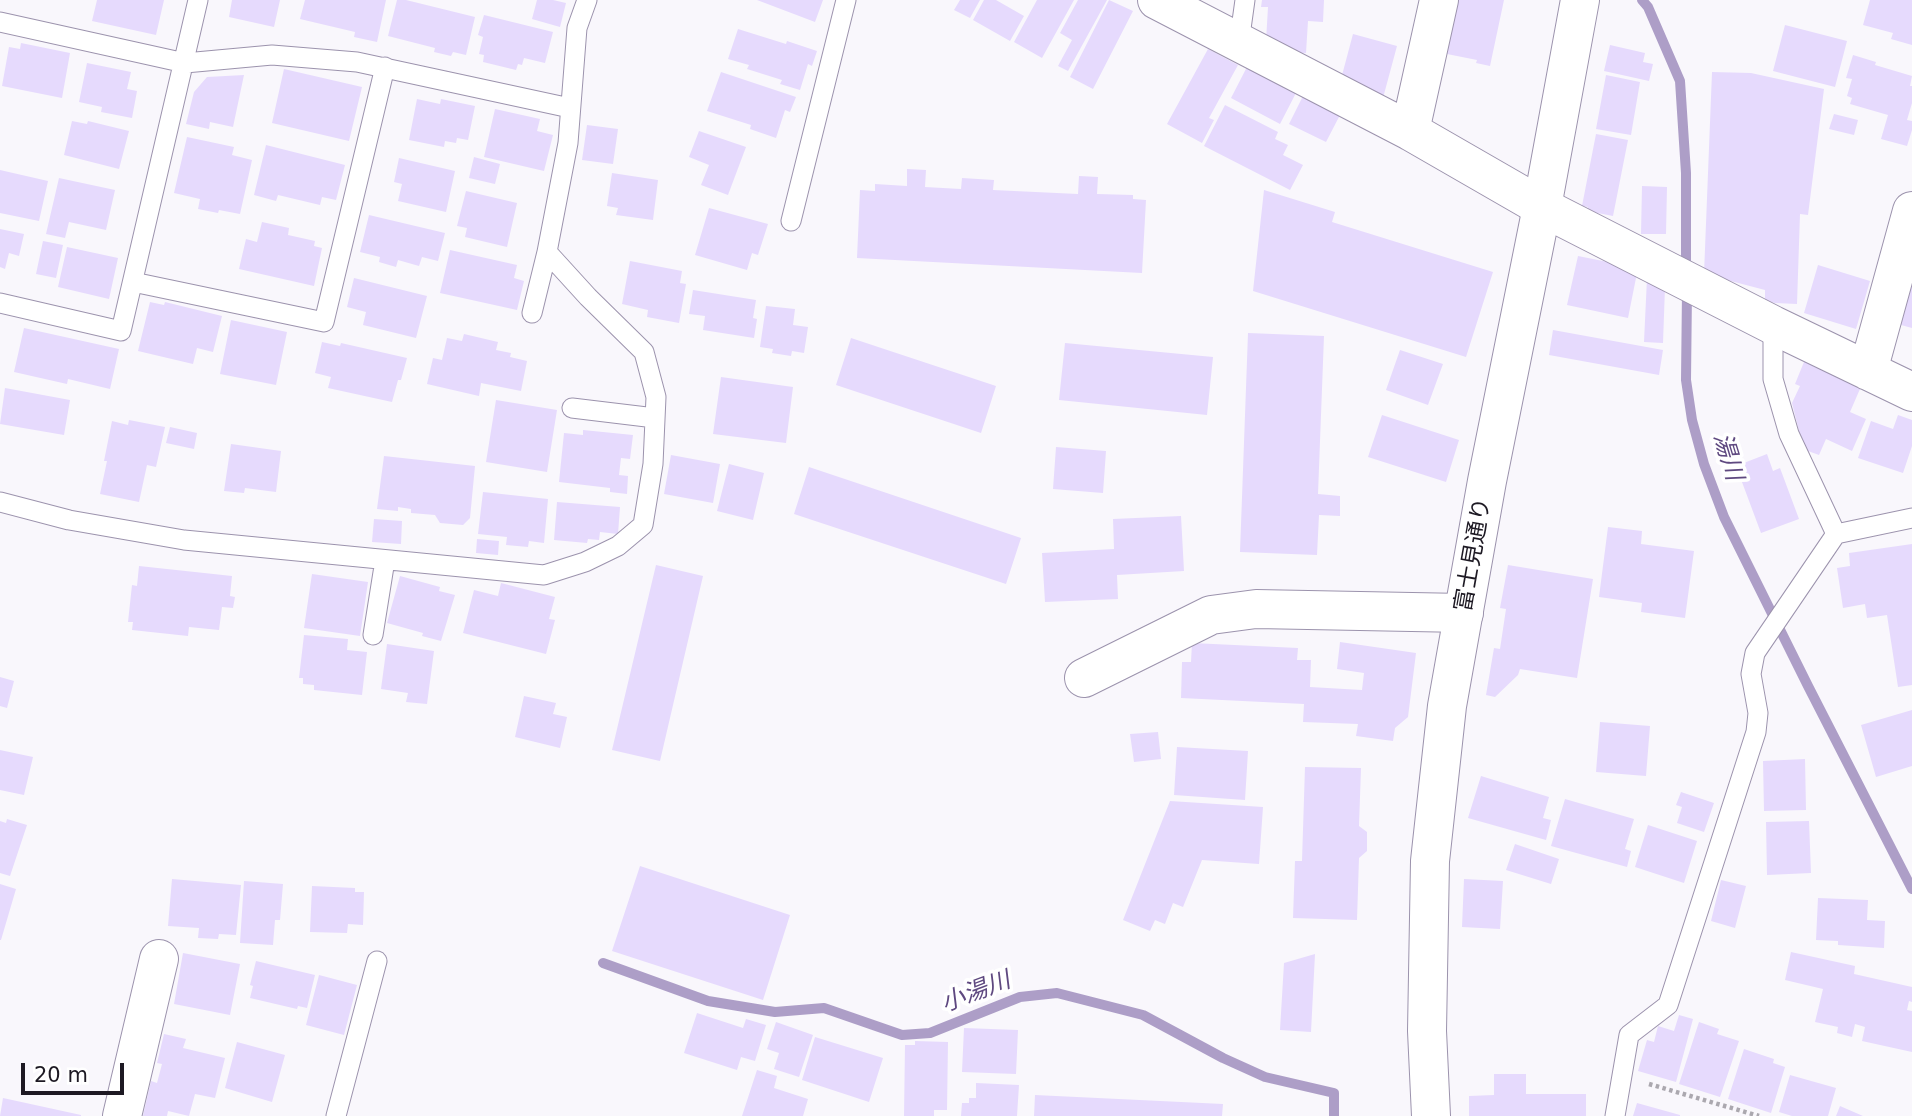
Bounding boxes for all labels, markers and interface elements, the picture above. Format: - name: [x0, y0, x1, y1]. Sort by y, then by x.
- water label: 湯川: [1706, 430, 1748, 484]
- street label: 富士見通り: [1450, 496, 1498, 614]
- water label: 小湯川: [937, 967, 1015, 1019]
- scale bar: [24, 1050, 128, 1094]
- text: 20 m: [34, 1063, 88, 1087]

